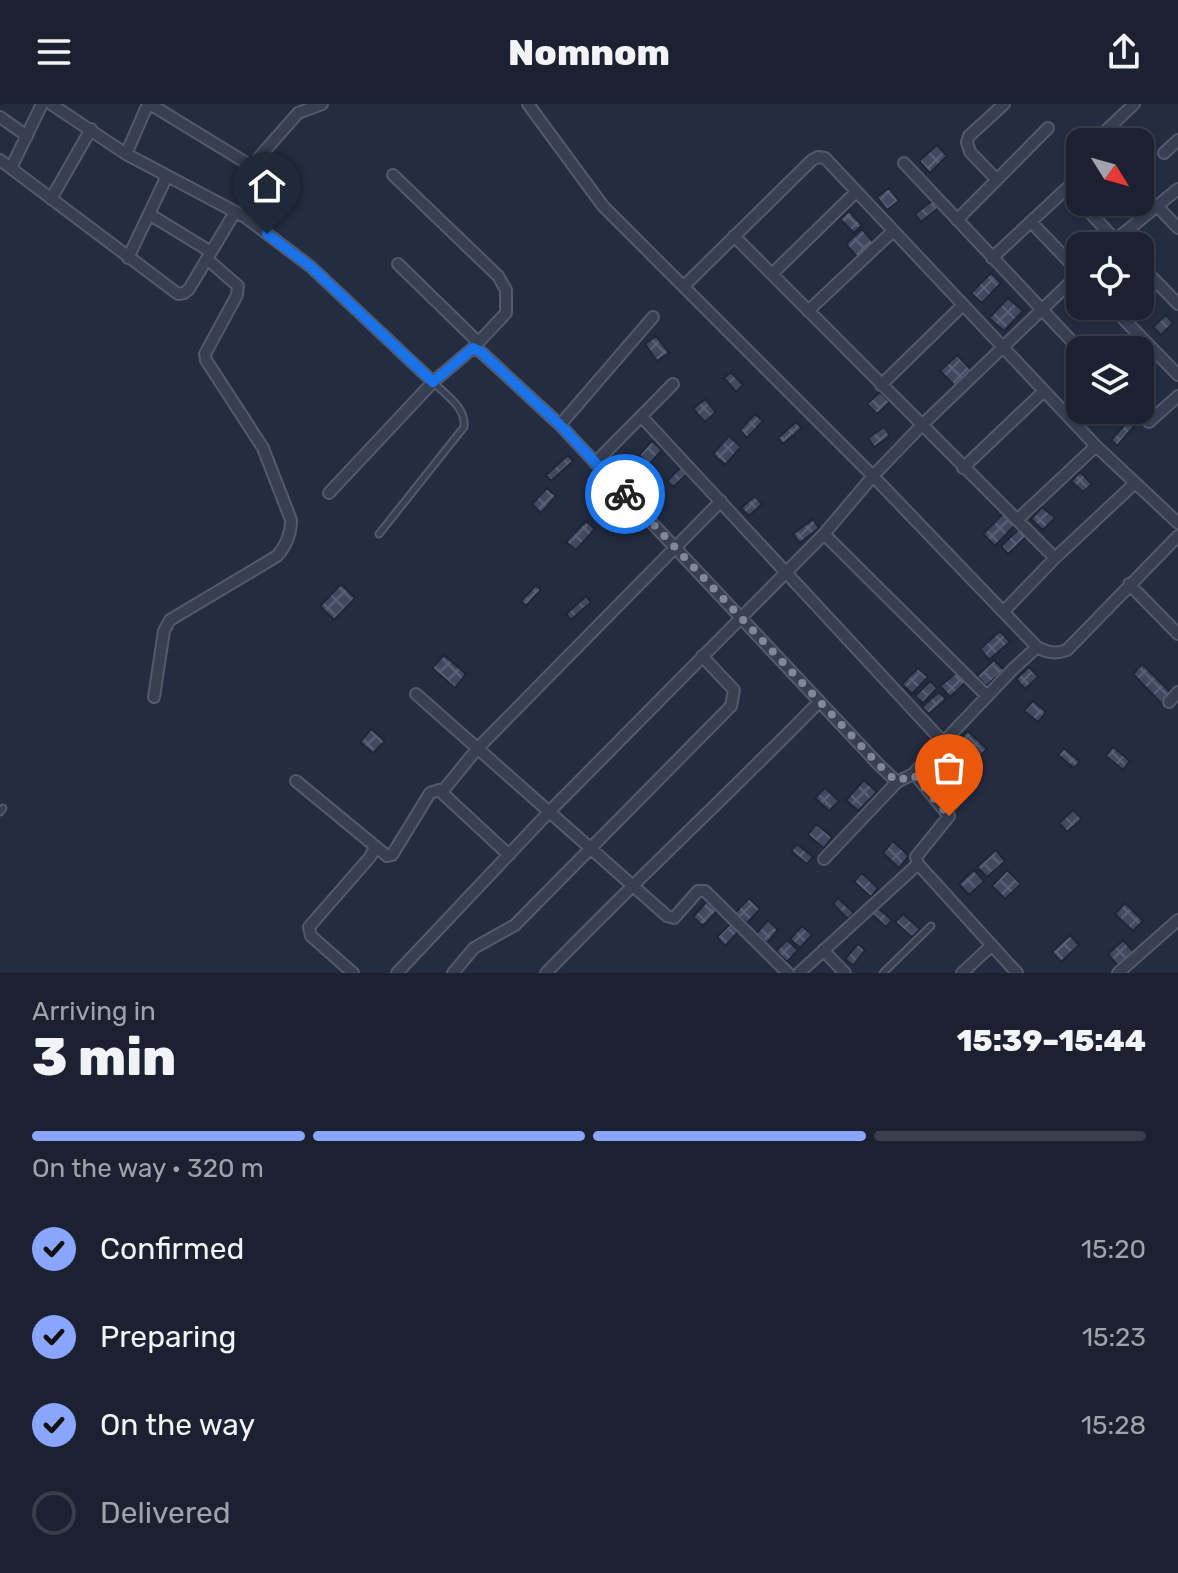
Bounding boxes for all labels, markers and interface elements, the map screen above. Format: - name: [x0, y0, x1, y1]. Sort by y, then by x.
- icon: menu: [32, 30, 76, 74]
- icon: share: [1102, 30, 1146, 74]
- text: Nomnom: [508, 31, 670, 74]
- north arrow: [1066, 128, 1154, 216]
- map controls: [1066, 128, 1154, 424]
- pin: [233, 152, 301, 234]
- icon: home: [245, 164, 289, 208]
- button: locate: [1066, 232, 1154, 320]
- button: layers: [1066, 336, 1154, 424]
- courier: [585, 454, 665, 534]
- icon: bike: [603, 472, 647, 516]
- pin: [915, 734, 983, 816]
- icon: bag: [927, 746, 971, 790]
- text: Arriving in: [32, 996, 156, 1027]
- text: 15:39–15:44: [957, 1023, 1146, 1059]
- text: 3 min: [32, 1026, 176, 1088]
- text: On the way · 320 m: [32, 1153, 264, 1184]
- icon: check: [32, 1227, 76, 1271]
- text: Confirmed: [100, 1231, 244, 1267]
- text: 15:20: [1081, 1234, 1146, 1265]
- icon: check: [32, 1315, 76, 1359]
- text: Preparing: [100, 1319, 236, 1355]
- text: 15:23: [1082, 1322, 1146, 1353]
- icon: check: [32, 1403, 76, 1447]
- text: On the way: [100, 1407, 255, 1443]
- text: 15:28: [1081, 1410, 1146, 1441]
- text: Delivered: [100, 1495, 231, 1531]

